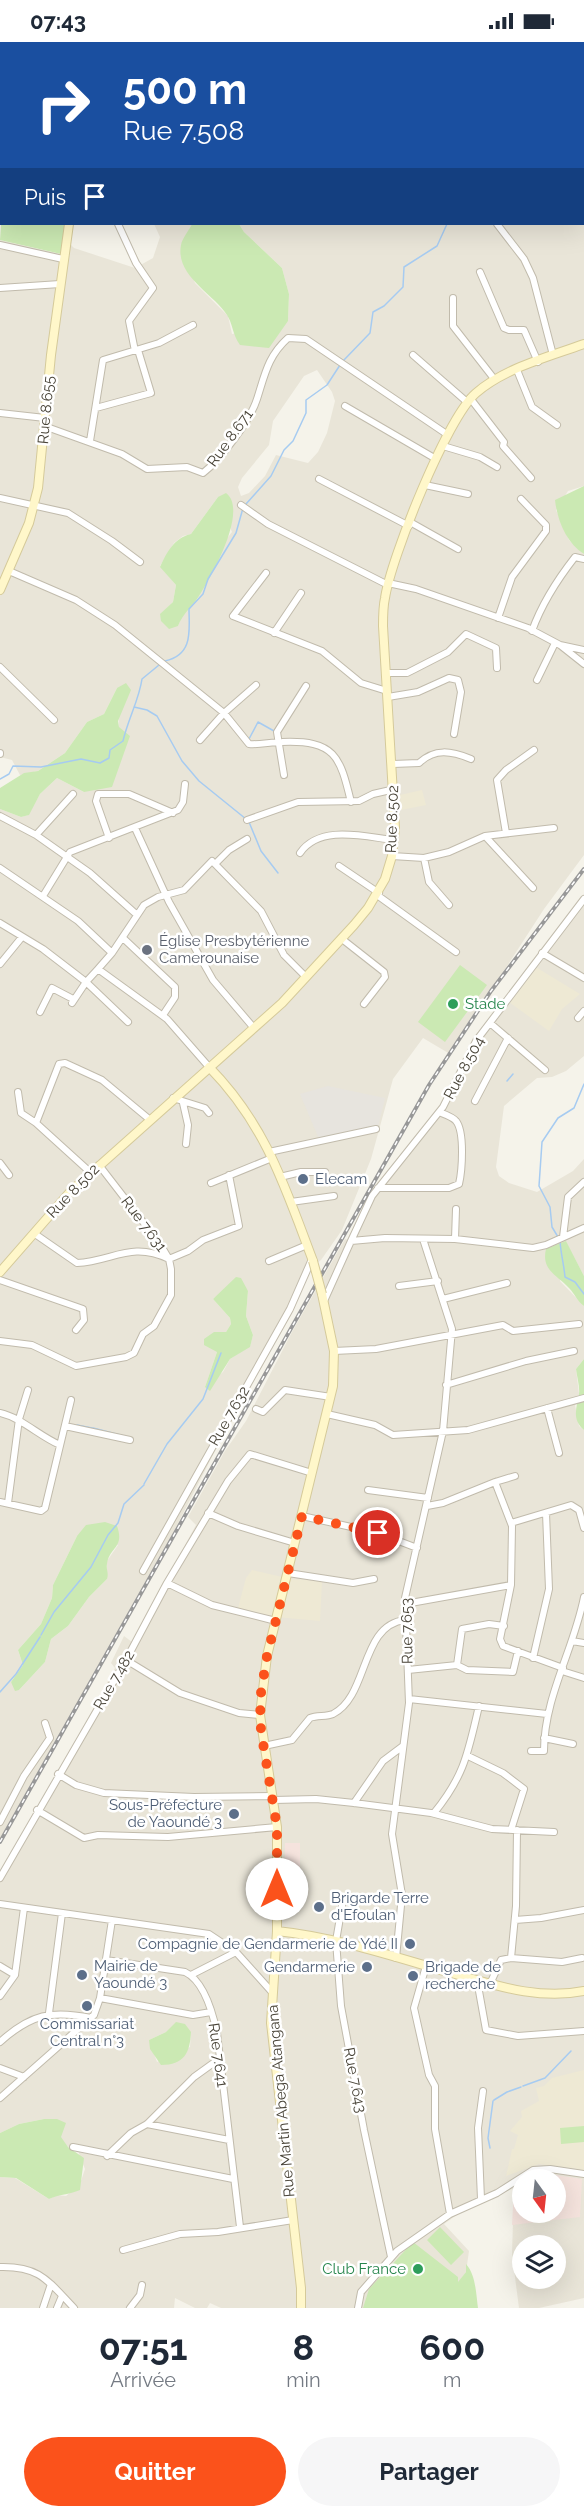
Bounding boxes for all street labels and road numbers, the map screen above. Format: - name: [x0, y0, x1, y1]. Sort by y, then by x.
- street label: Rue 8.655: [34, 375, 58, 445]
- street label: Rue 8.671: [203, 405, 257, 470]
- street label: Rue 8.502: [382, 784, 402, 853]
- street label: Rue 8.504: [440, 1034, 488, 1102]
- street label: Rue 8.502: [43, 1160, 103, 1222]
- street label: Rue 7.631: [117, 1193, 171, 1256]
- street label: Rue 7.632: [205, 1383, 253, 1449]
- street label: Rue 7.653: [397, 1598, 417, 1664]
- street label: Rue 7.482: [90, 1647, 138, 1713]
- street label: Rue Martin Abega Atangana: [264, 2004, 298, 2198]
- street label: Rue 7.641: [205, 2022, 231, 2089]
- street label: Rue 7.643: [340, 2046, 370, 2114]

